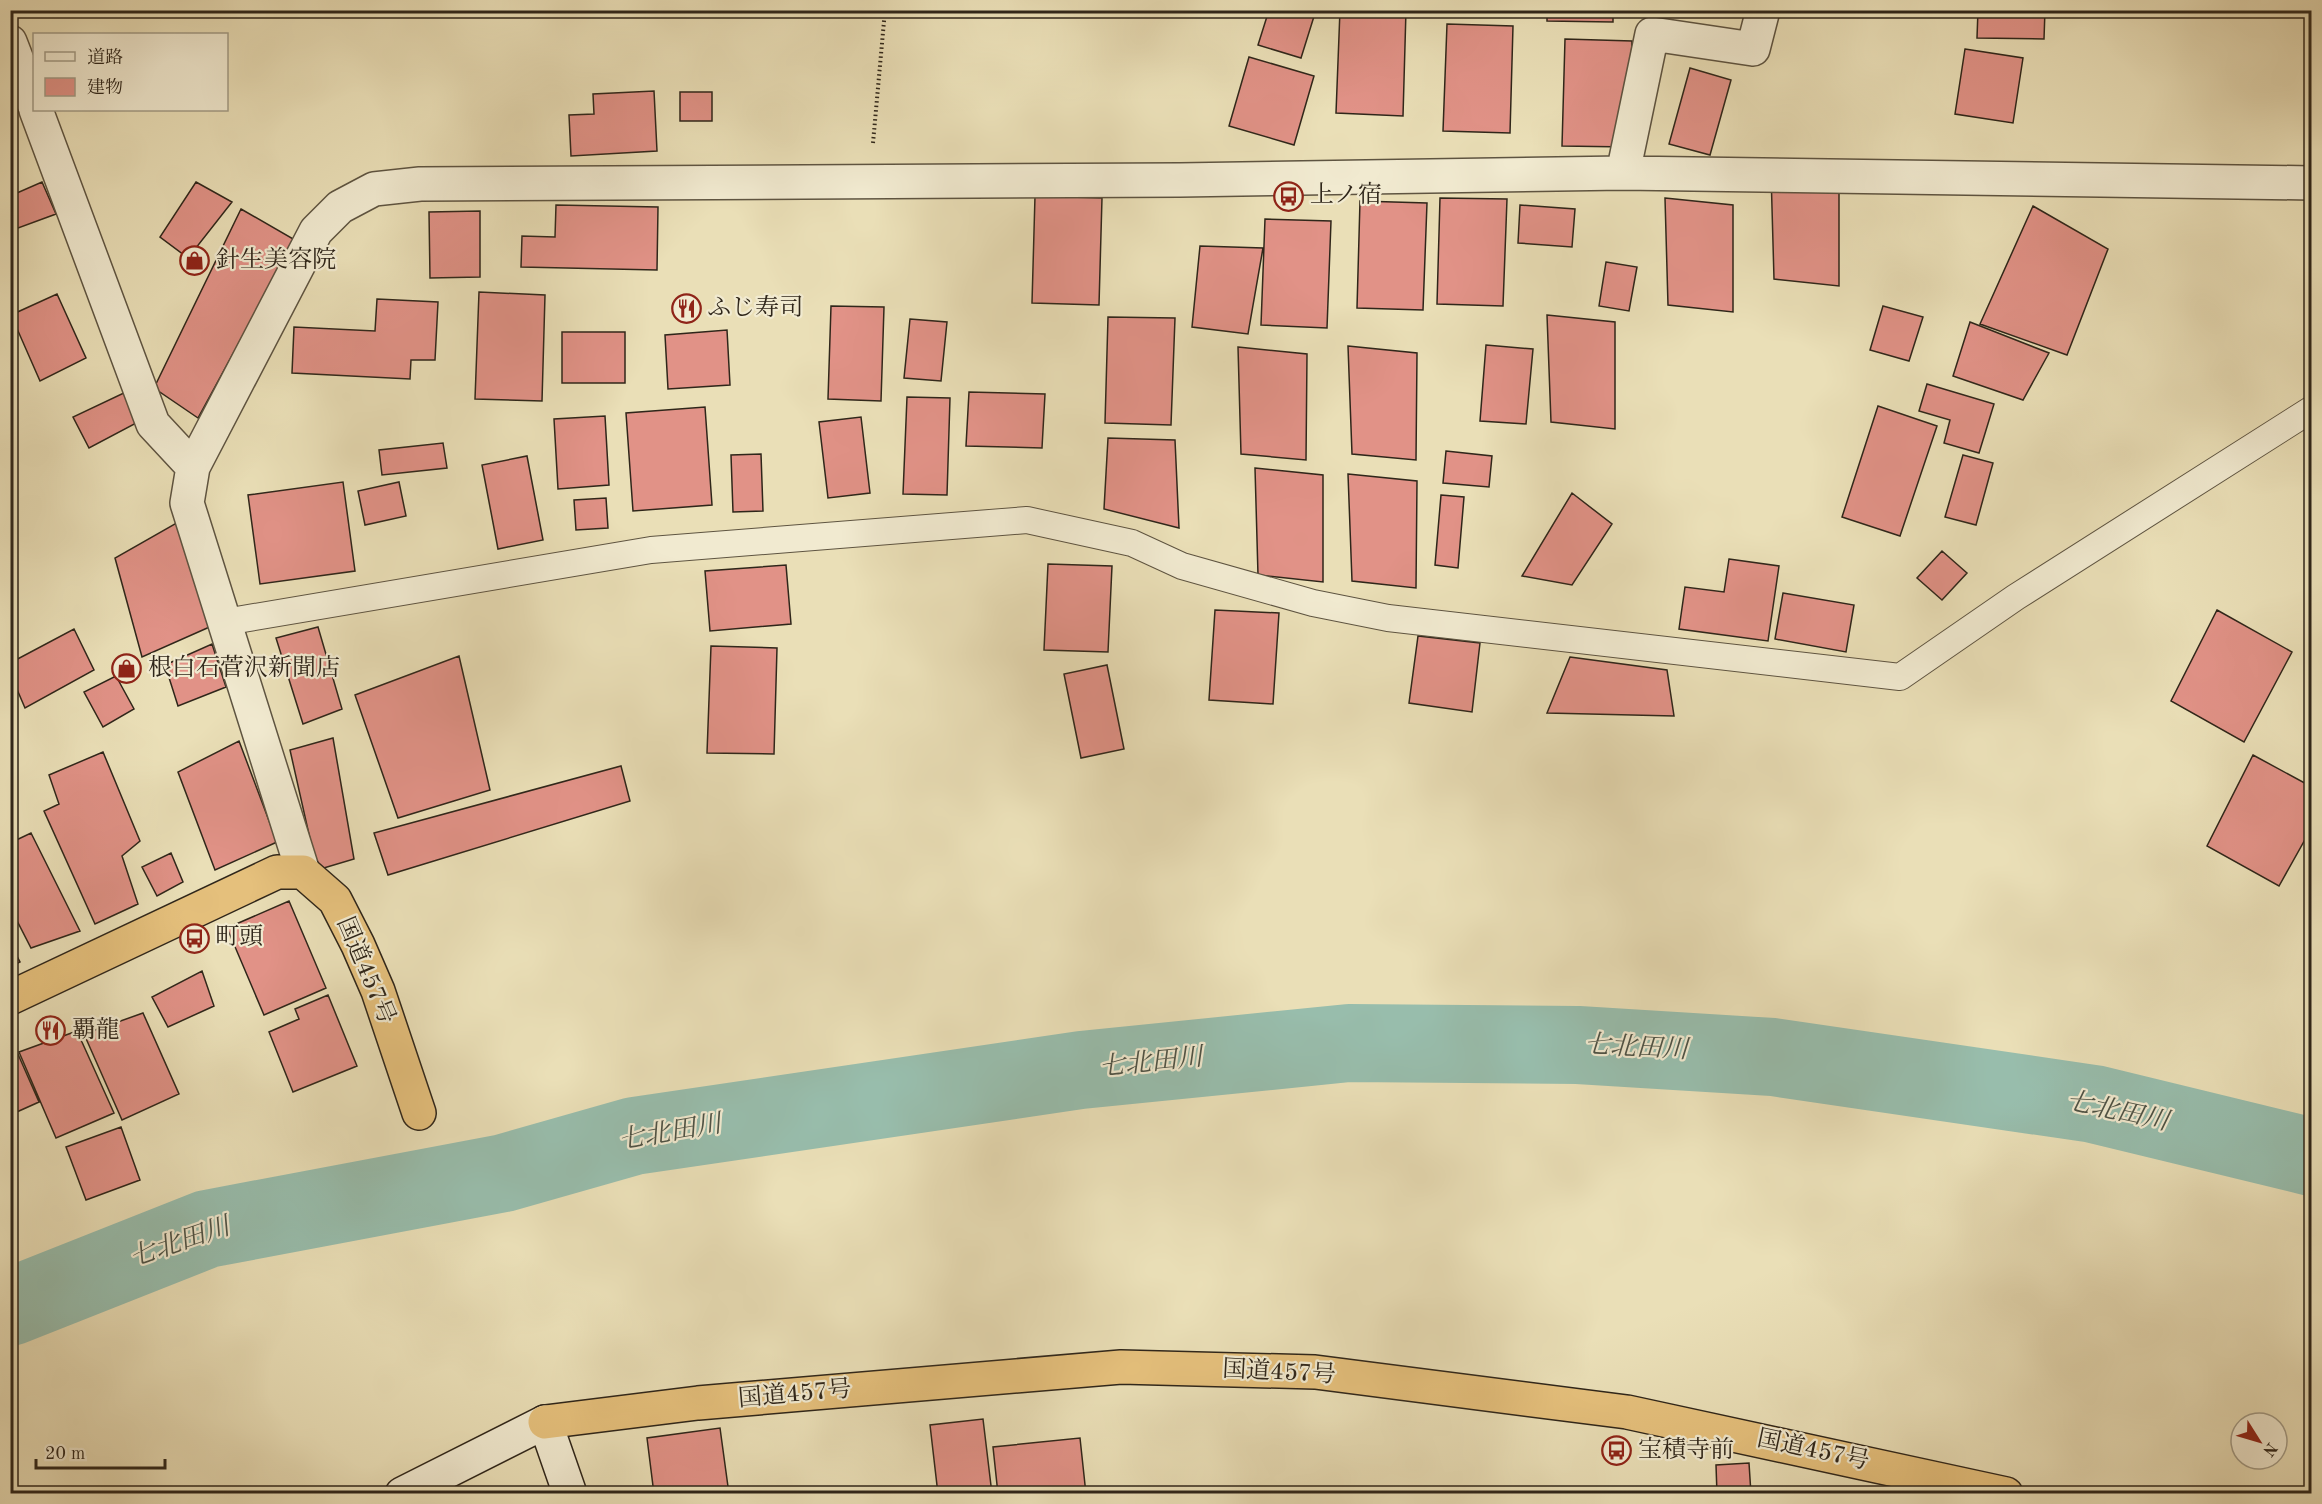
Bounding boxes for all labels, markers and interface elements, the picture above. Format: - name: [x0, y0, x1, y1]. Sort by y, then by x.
- legend: [33, 33, 228, 111]
- text: 道路: [87, 47, 123, 67]
- text: 建物: [87, 77, 123, 97]
- bus stop icon: 上ノ宿: [1273, 180, 1305, 212]
- place label: 上ノ宿: [1310, 181, 1382, 208]
- shop icon: 針生美容院: [179, 245, 211, 277]
- place label: 針生美容院: [216, 246, 336, 273]
- restaurant icon: ふじ寿司: [670, 293, 702, 325]
- place label: ふじ寿司: [707, 294, 803, 321]
- shop icon: 根白石菅沢新聞店: [111, 653, 143, 685]
- place label: 根白石菅沢新聞店: [148, 654, 340, 681]
- street label: 国道457号: [332, 913, 401, 1028]
- bus stop icon: 町頭: [178, 922, 210, 954]
- place label: 町頭: [215, 924, 263, 950]
- restaurant icon: 覇龍: [35, 1015, 67, 1047]
- place label: 覇龍: [72, 1016, 120, 1043]
- water label: 七北田川: [1583, 1030, 1692, 1064]
- water label: 七北田川: [1098, 1042, 1207, 1081]
- water label: 七北田川: [2063, 1087, 2174, 1136]
- water label: 七北田川: [616, 1109, 726, 1155]
- water label: 七北田川: [126, 1211, 236, 1272]
- street label: 国道457号: [1222, 1355, 1337, 1388]
- street label: 国道457号: [737, 1375, 853, 1412]
- north arrow: [2229, 1411, 2289, 1471]
- street label: 国道457号: [1755, 1425, 1872, 1475]
- scale bar: [36, 1432, 165, 1470]
- bus stop icon: 宝積寺前: [1601, 1435, 1633, 1467]
- place label: 宝積寺前: [1638, 1436, 1734, 1463]
- text: N: [2259, 1439, 2279, 1459]
- text: 20 m: [45, 1445, 85, 1463]

